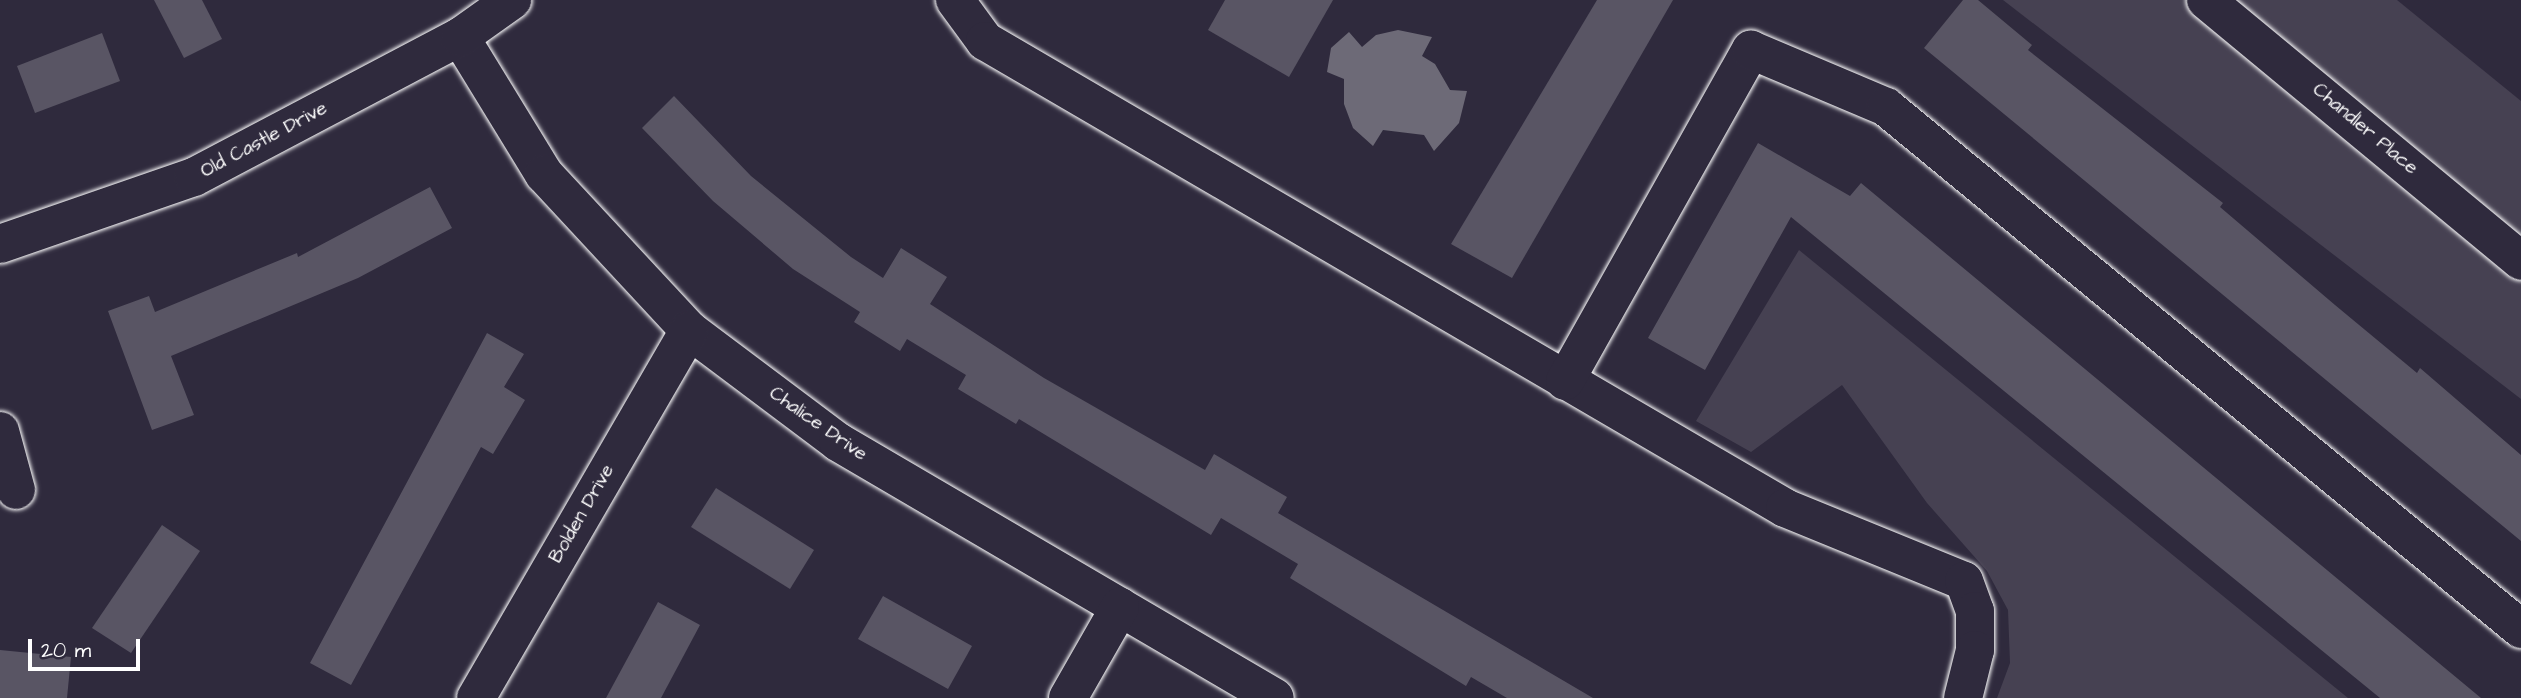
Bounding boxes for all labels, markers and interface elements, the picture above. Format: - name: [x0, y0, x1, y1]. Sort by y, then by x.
- street label: Chandler Place: [2308, 78, 2422, 180]
- street label: Old Castle Drive: [197, 97, 331, 183]
- street label: Chalice Drive: [765, 382, 871, 466]
- street label: Bolden Drive: [545, 461, 619, 567]
- scale bar: [32, 624, 144, 668]
- text: 20 m: [41, 636, 91, 665]

